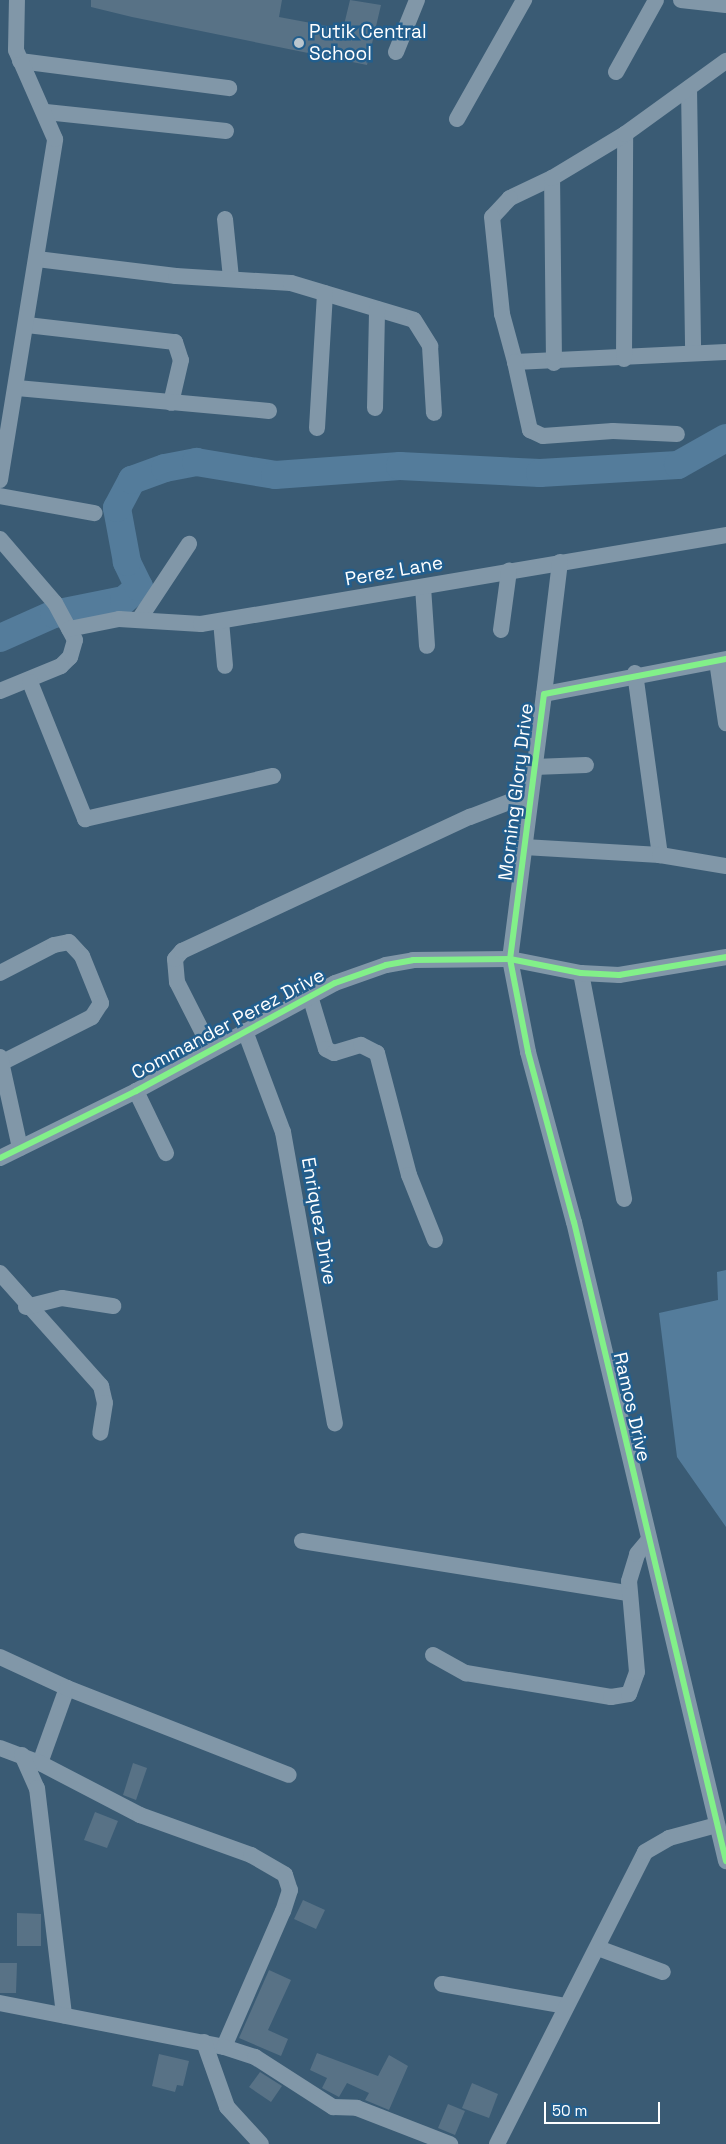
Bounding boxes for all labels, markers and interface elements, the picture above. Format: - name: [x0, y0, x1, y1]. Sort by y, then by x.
- place label: Putik Central School: [309, 21, 427, 65]
- marker: Putik Central School: [293, 37, 305, 49]
- street label: Perez Lane: [343, 551, 445, 591]
- street label: Morning Glory Drive: [494, 702, 538, 882]
- street label: Commander Perez Drive: [128, 963, 328, 1085]
- street label: Enriquez Drive: [297, 1155, 341, 1287]
- street label: Ramos Drive: [608, 1350, 656, 1464]
- scale bar: [546, 2092, 662, 2124]
- text: 50 m: [552, 2101, 587, 2120]

